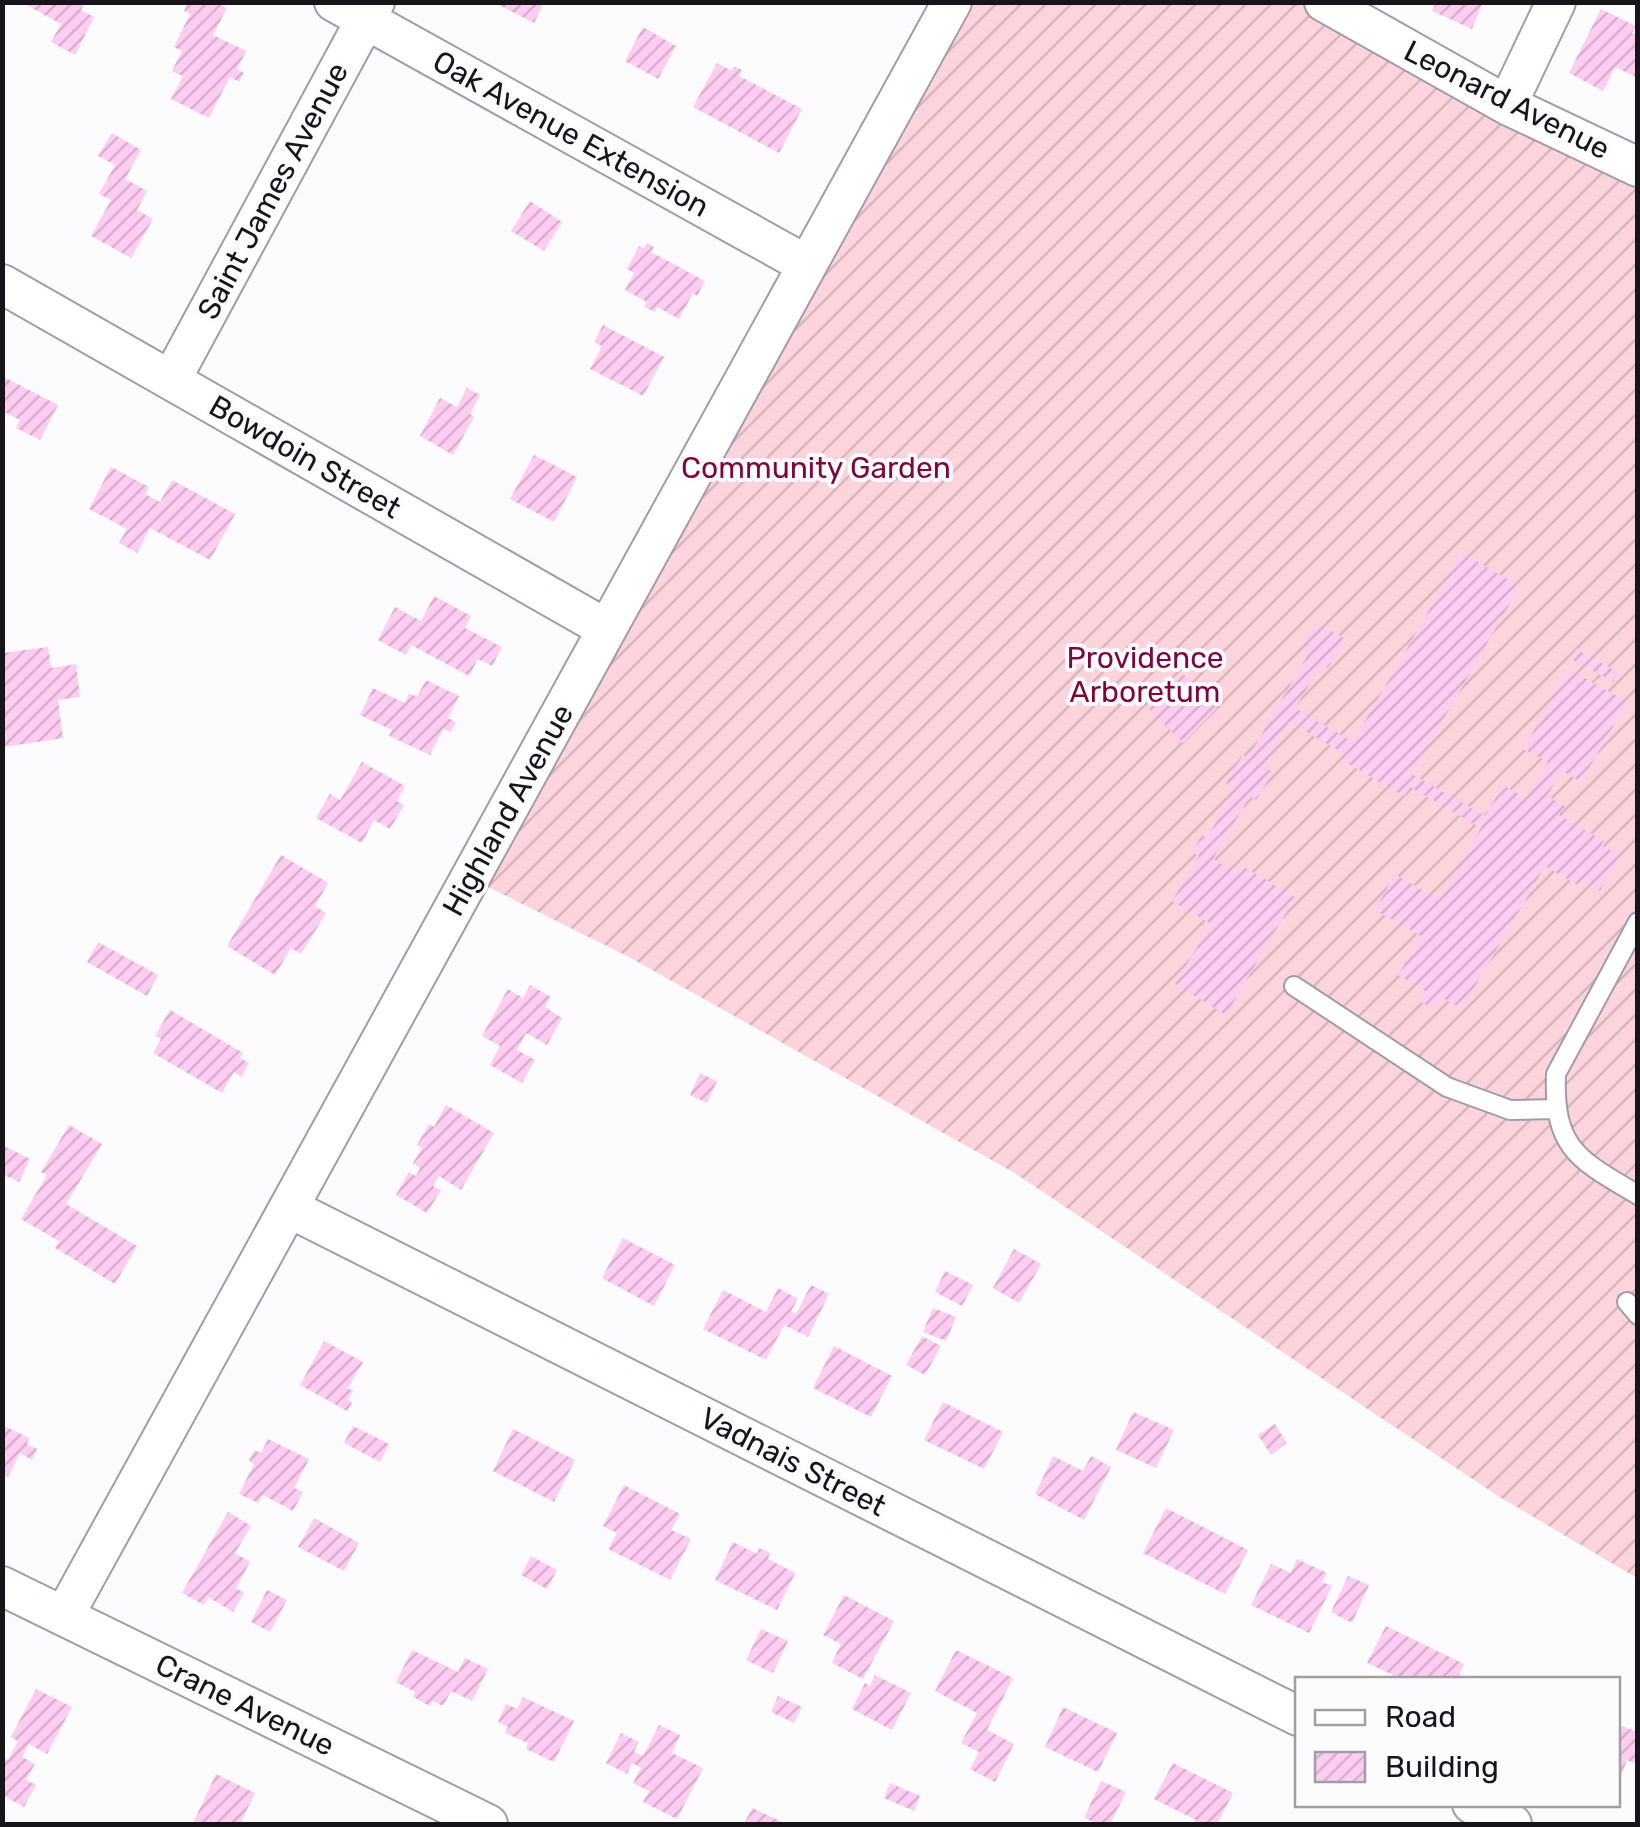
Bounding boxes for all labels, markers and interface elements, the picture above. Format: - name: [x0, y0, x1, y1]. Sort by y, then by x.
- street label: Leonard Avenue: [1398, 33, 1616, 167]
- street label: Oak Avenue Extension: [427, 43, 715, 225]
- street label: Saint James Avenue: [190, 57, 356, 325]
- street label: Bowdoin Street: [203, 388, 407, 526]
- park label: Community Garden: [681, 450, 951, 486]
- park label: Providence Arboretum: [1066, 640, 1224, 710]
- street label: Highland Avenue: [435, 698, 581, 922]
- street label: Vadnais Street: [694, 1400, 892, 1524]
- street label: Crane Avenue: [150, 1646, 340, 1764]
- legend: [1295, 1677, 1620, 1807]
- text: Road: [1385, 1699, 1456, 1735]
- text: Building: [1385, 1749, 1499, 1785]

